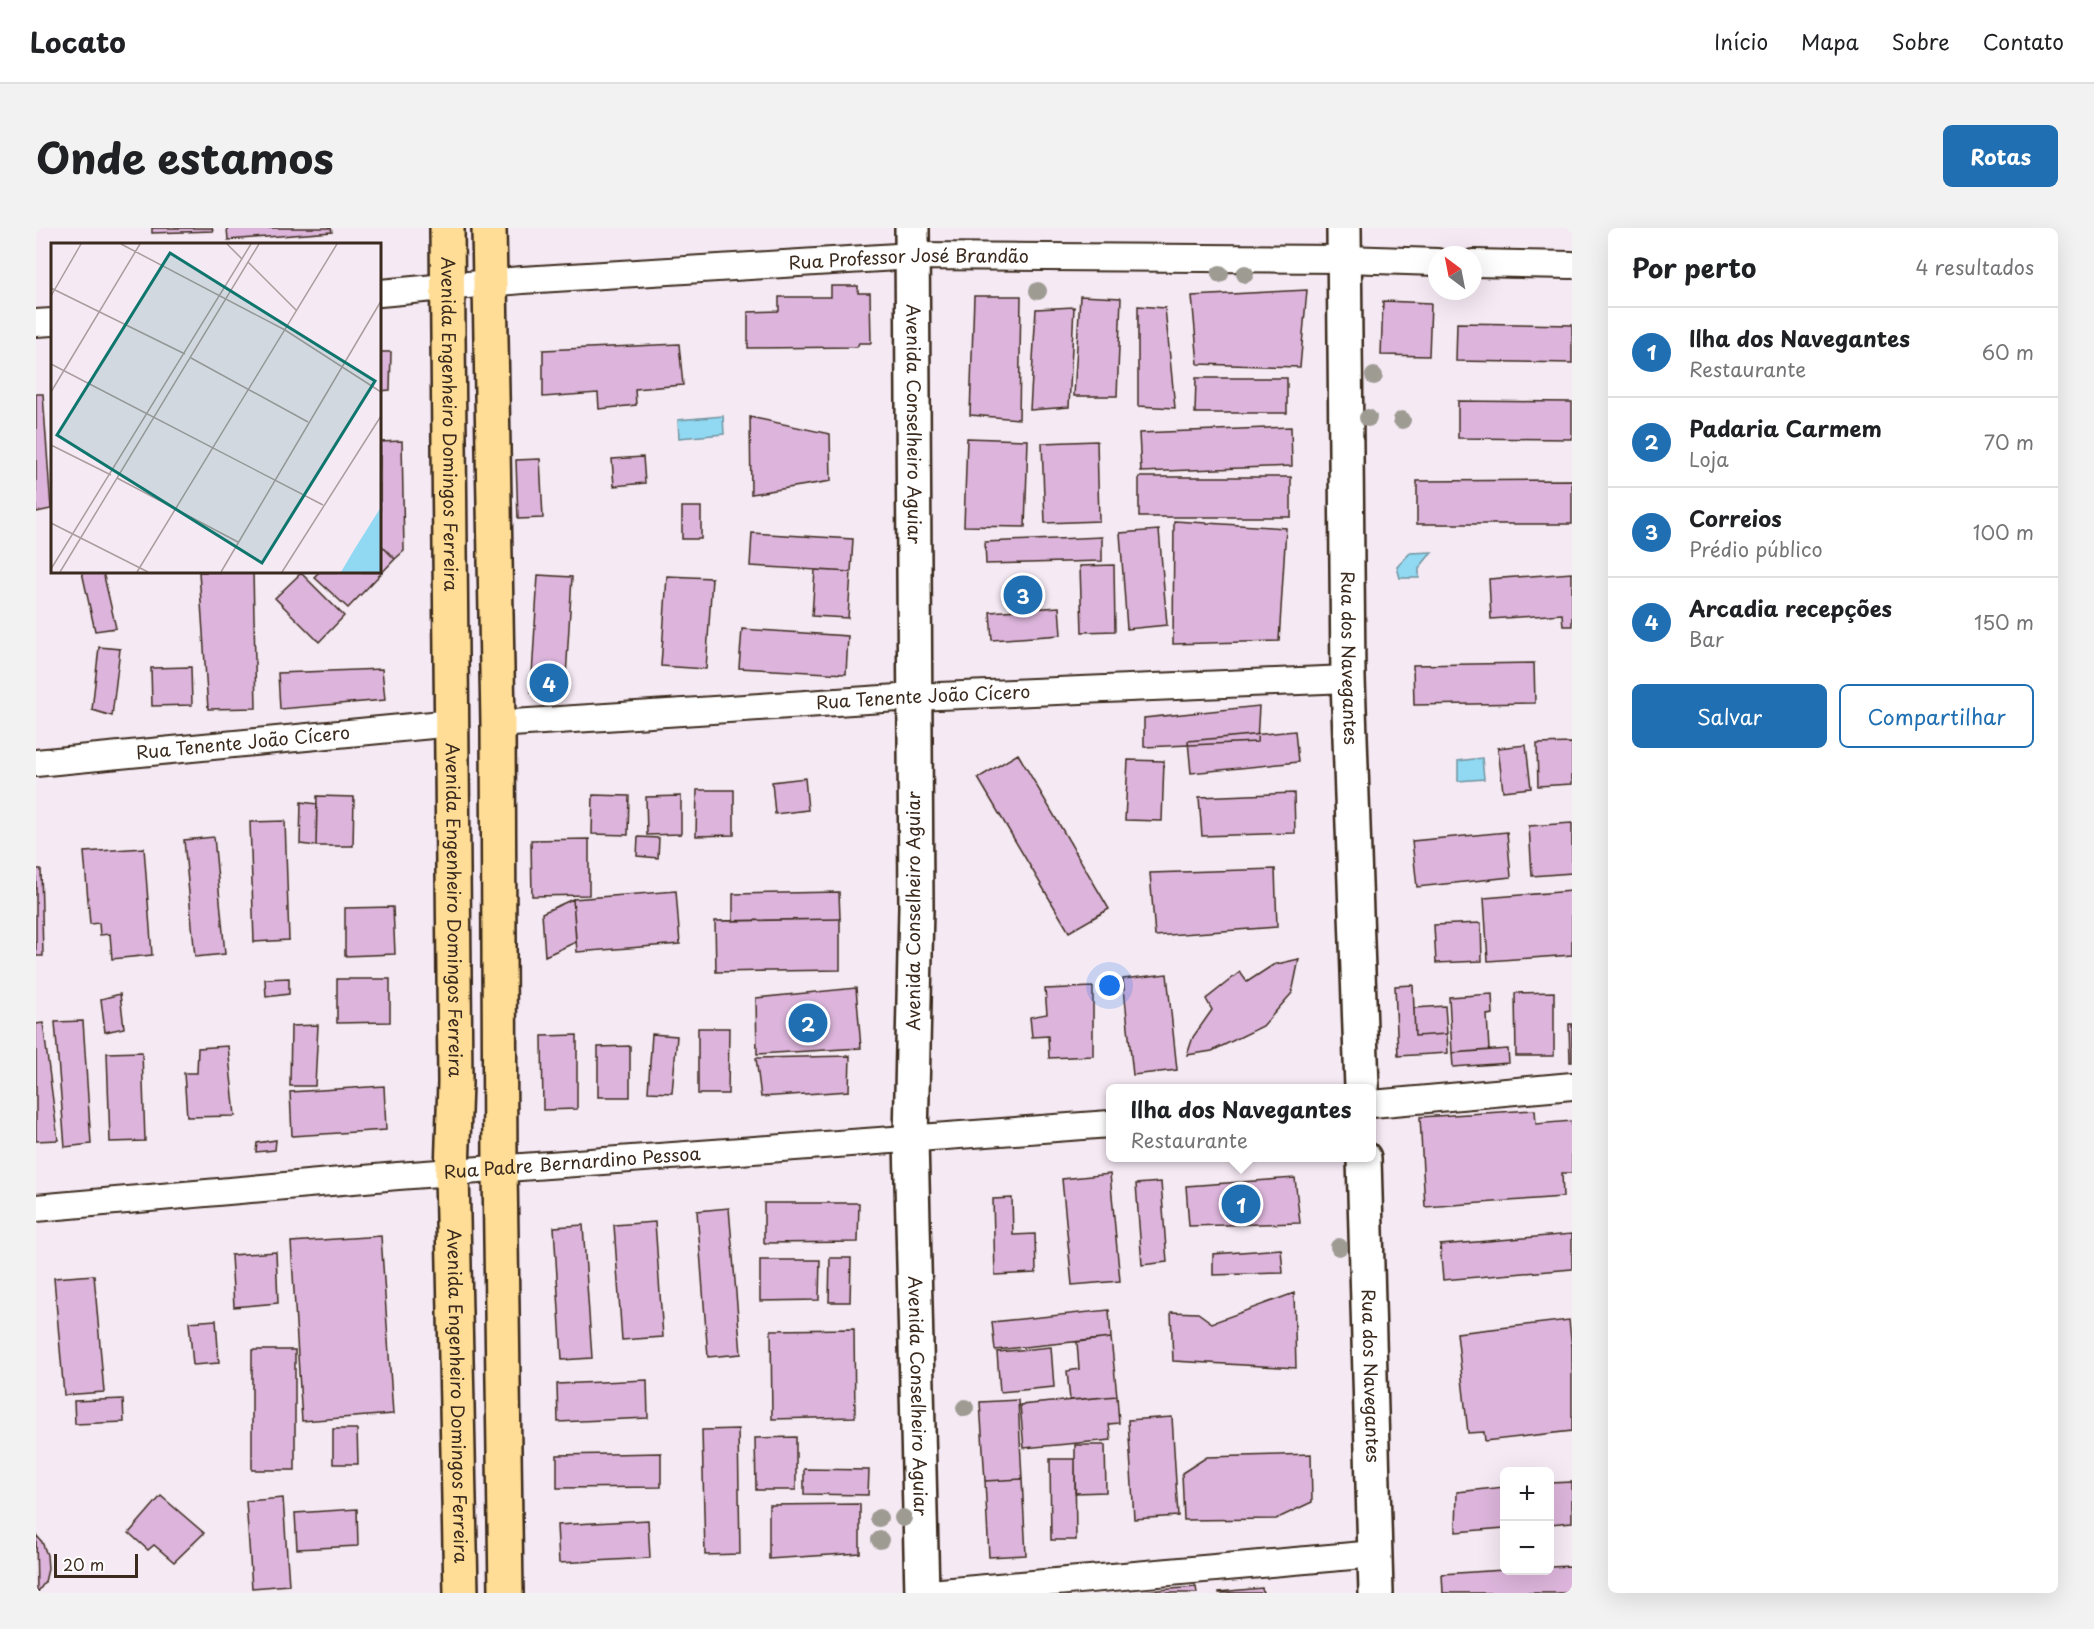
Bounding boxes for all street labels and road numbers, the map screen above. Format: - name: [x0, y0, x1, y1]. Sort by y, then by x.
- street label: Rua Professor José Brandão: [788, 241, 1029, 276]
- street label: Avenida Engenheiro Domingos Ferreira: [435, 257, 465, 592]
- street label: Avenida Conselheiro Aguiar: [900, 304, 929, 545]
- street label: Rua dos Navegantes: [1335, 571, 1365, 745]
- street label: Rua Tenente João Cícero: [815, 677, 1031, 715]
- street label: Rua Tenente João Cícero: [135, 718, 351, 765]
- street label: Avenida Engenheiro Domingos Ferreira: [440, 743, 470, 1078]
- street label: Avenida Conselheiro Aguiar: [899, 790, 926, 1031]
- street label: Rua Padre Bernardino Pessoa: [443, 1139, 702, 1185]
- street label: Avenida Engenheiro Domingos Ferreira: [441, 1228, 475, 1564]
- street label: Avenida Conselheiro Aguiar: [902, 1276, 935, 1517]
- street label: Rua dos Navegantes: [1356, 1289, 1387, 1463]

